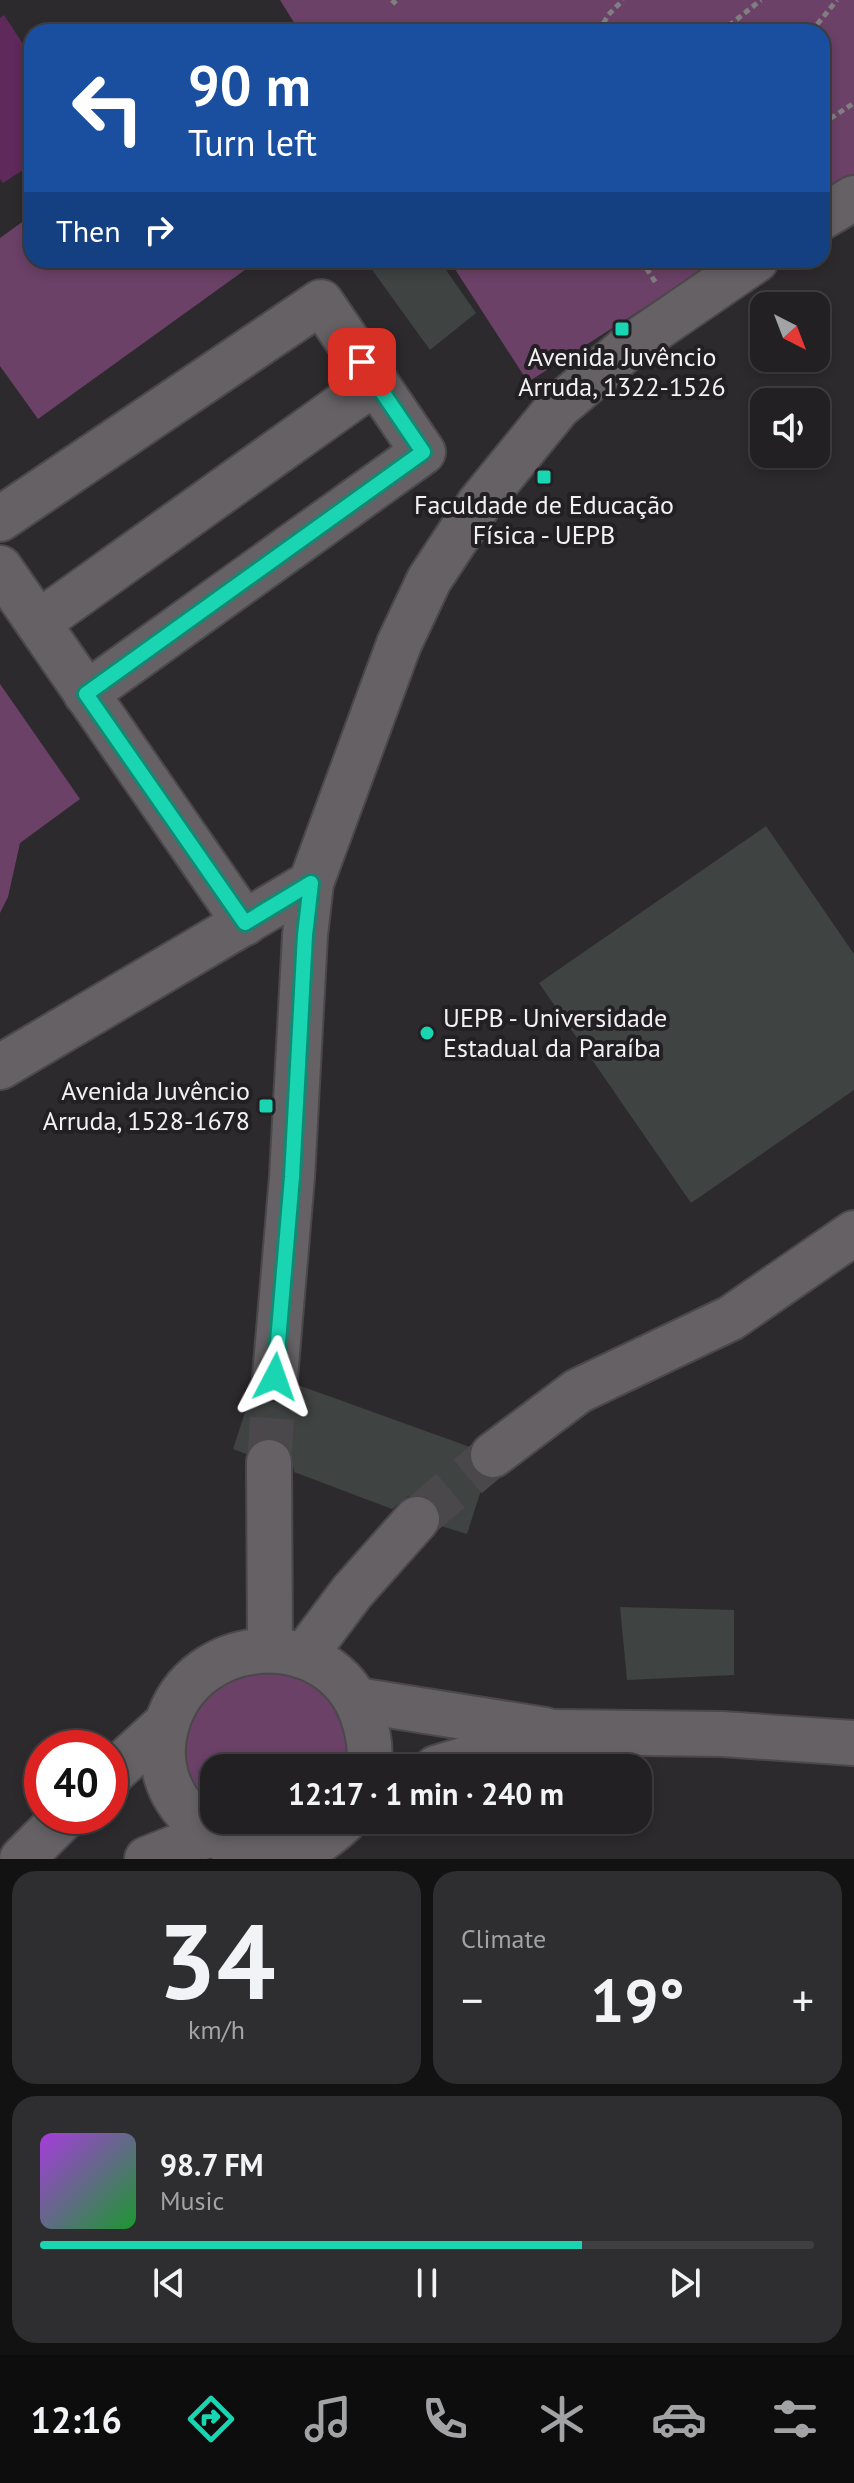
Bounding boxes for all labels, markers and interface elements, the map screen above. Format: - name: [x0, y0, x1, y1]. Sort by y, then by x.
- text: 90 m: [188, 49, 311, 121]
- icon: left: [56, 56, 160, 160]
- text: Turn left: [188, 119, 317, 166]
- icon: right: [137, 208, 181, 252]
- text: Then: [56, 211, 121, 250]
- north arrow: [750, 292, 830, 372]
- map controls: [750, 292, 830, 468]
- marker: Avenida Juvêncio Arruda, 1322-1526: [613, 320, 631, 338]
- pin: [328, 328, 396, 396]
- icon: arrive: [340, 340, 384, 384]
- place label: Avenida Juvêncio Arruda, 1322-1526: [518, 340, 726, 403]
- button: sound: [750, 388, 830, 468]
- marker: Faculdade de Educação Física - UEPB: [535, 468, 553, 486]
- place label: Faculdade de Educação Física - UEPB: [414, 488, 674, 551]
- place label: UEPB - Universidade Estadual da Paraíba: [443, 1001, 667, 1064]
- marker: UEPB - Universidade Estadual da Paraíba: [418, 1024, 436, 1042]
- place label: Avenida Juvêncio Arruda, 1528-1678: [43, 1074, 250, 1137]
- marker: Avenida Juvêncio Arruda, 1528-1678: [257, 1097, 275, 1115]
- position arrow: [233, 1335, 317, 1419]
- speed limit sign: 40: [24, 1730, 128, 1834]
- text: 12:17 · 1 min · 240 m: [288, 1774, 564, 1813]
- text: 34: [158, 1893, 275, 2028]
- text: Climate: [461, 1922, 546, 1955]
- text: 19°: [590, 1961, 685, 2039]
- text: −: [461, 1971, 483, 2028]
- text: +: [792, 1971, 814, 2028]
- text: km/h: [188, 2013, 245, 2046]
- text: 98.7 FM: [160, 2145, 264, 2184]
- text: Music: [160, 2184, 224, 2217]
- icon: previous: [147, 2261, 191, 2305]
- icon: pause: [405, 2261, 449, 2305]
- icon: next: [663, 2261, 707, 2305]
- icon: directions: [183, 2391, 239, 2447]
- icon: music: [300, 2391, 356, 2447]
- icon: phone: [417, 2391, 473, 2447]
- icon: climate: [534, 2391, 590, 2447]
- icon: car: [651, 2391, 707, 2447]
- icon: filters: [767, 2391, 823, 2447]
- text: 12:16: [30, 2396, 122, 2443]

